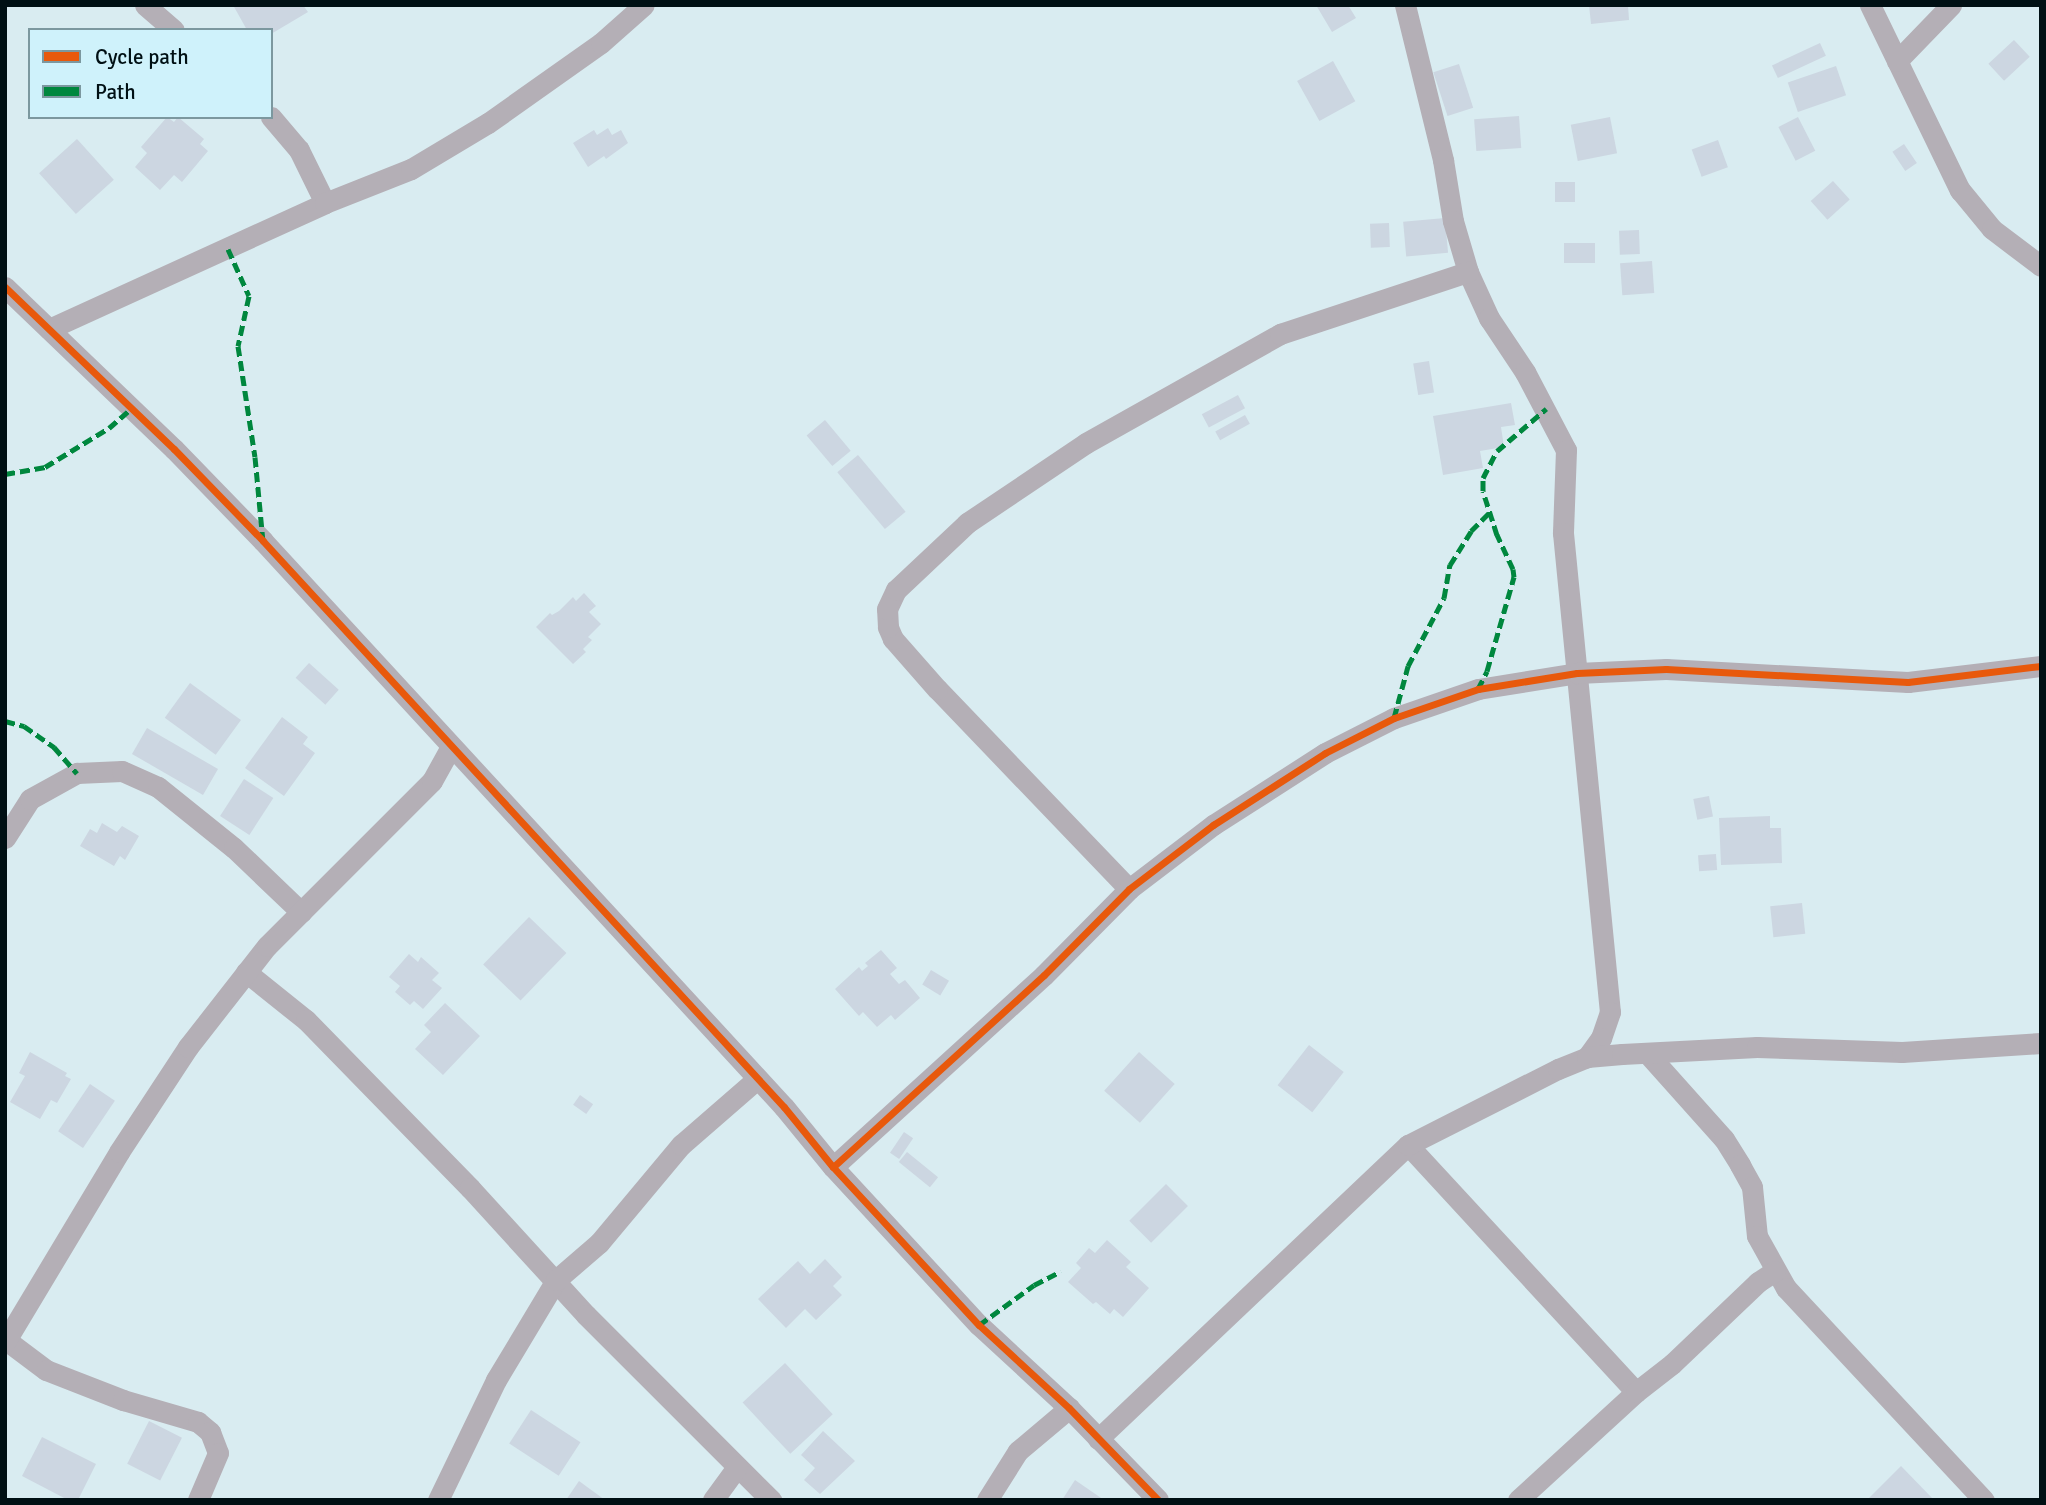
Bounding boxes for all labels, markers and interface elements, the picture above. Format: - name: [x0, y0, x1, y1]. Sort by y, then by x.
- legend: [28, 28, 273, 119]
- text: Cycle path: [95, 44, 189, 70]
- text: Path: [95, 79, 136, 105]

